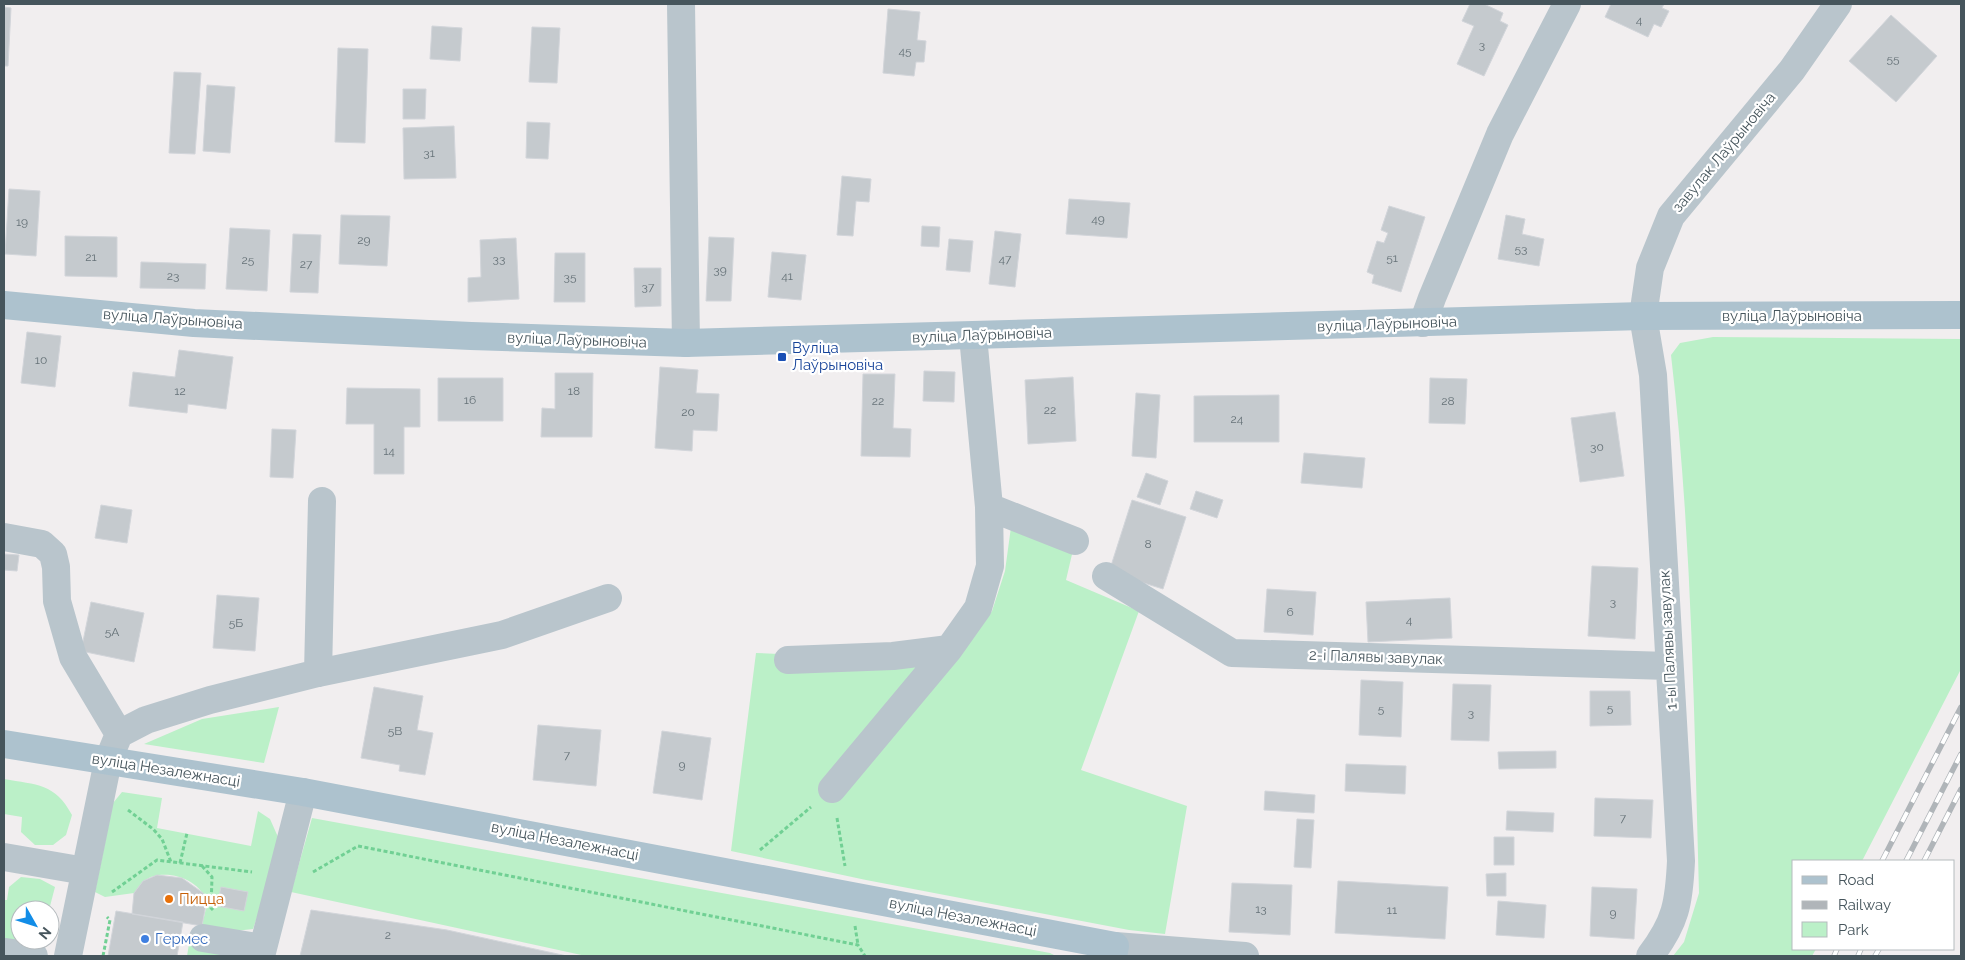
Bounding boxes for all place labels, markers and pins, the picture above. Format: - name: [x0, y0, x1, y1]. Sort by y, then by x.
- place label: Вуліца Лаўрыновіча: [792, 339, 883, 374]
- marker: Вуліца Лаўрыновіча: [776, 351, 788, 363]
- place label: Пицца: [179, 890, 224, 908]
- marker: Пицца: [163, 893, 175, 905]
- place label: Гермес: [155, 930, 208, 948]
- marker: Гермес: [139, 933, 151, 945]

